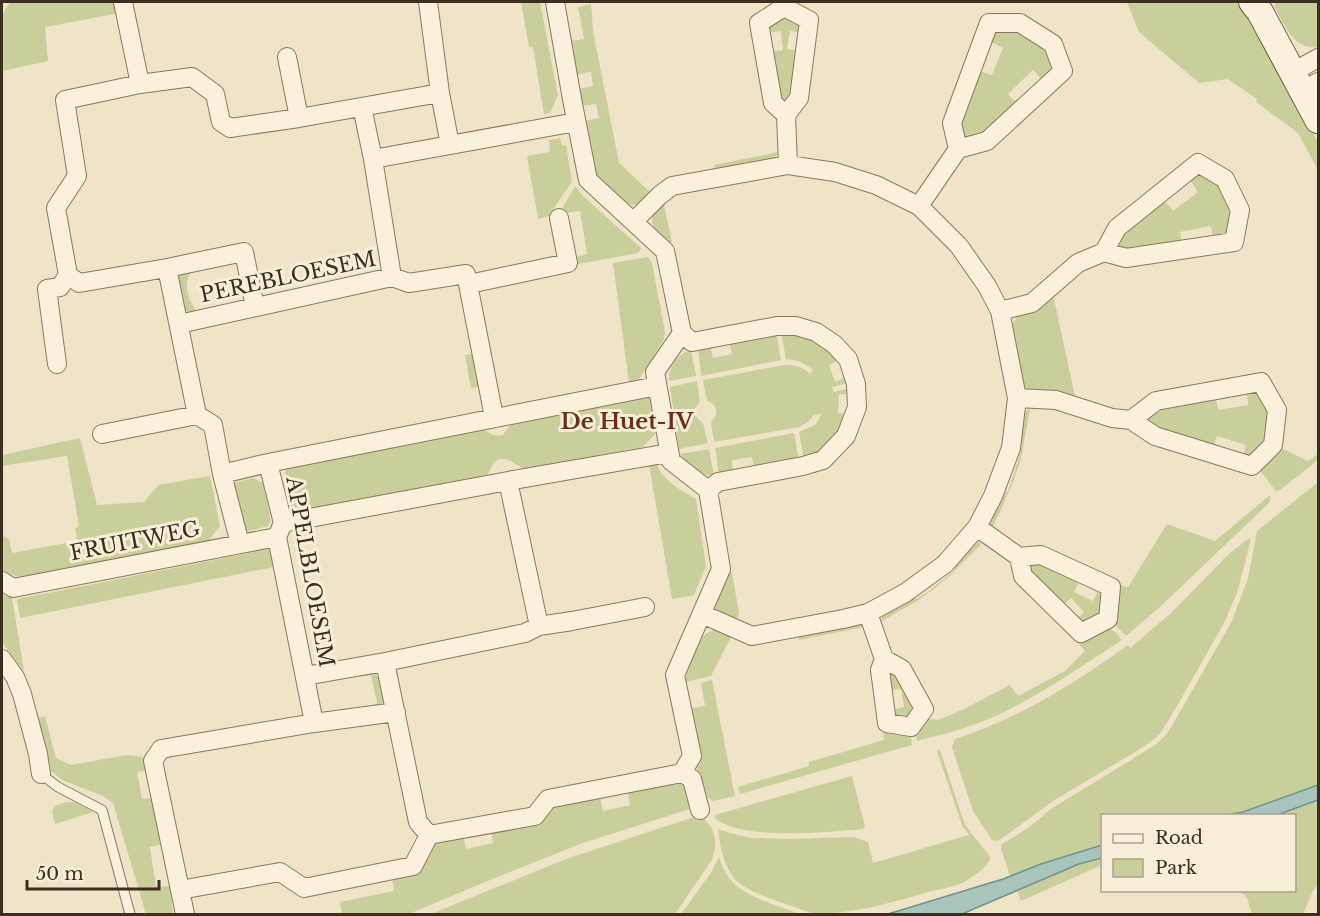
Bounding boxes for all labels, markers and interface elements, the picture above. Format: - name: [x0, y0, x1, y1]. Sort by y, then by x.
- street label: PEREBLOESEM: [198, 246, 378, 308]
- district label: De Huet-IV: [560, 408, 695, 435]
- street label: APPELBLOESEM: [280, 474, 340, 669]
- street label: FRUITWEG: [68, 516, 202, 566]
- legend: [1101, 814, 1296, 892]
- text: Road: [1155, 827, 1203, 849]
- scale bar: [27, 853, 159, 891]
- text: Park: [1155, 857, 1197, 879]
- text: 50 m: [36, 863, 84, 885]

